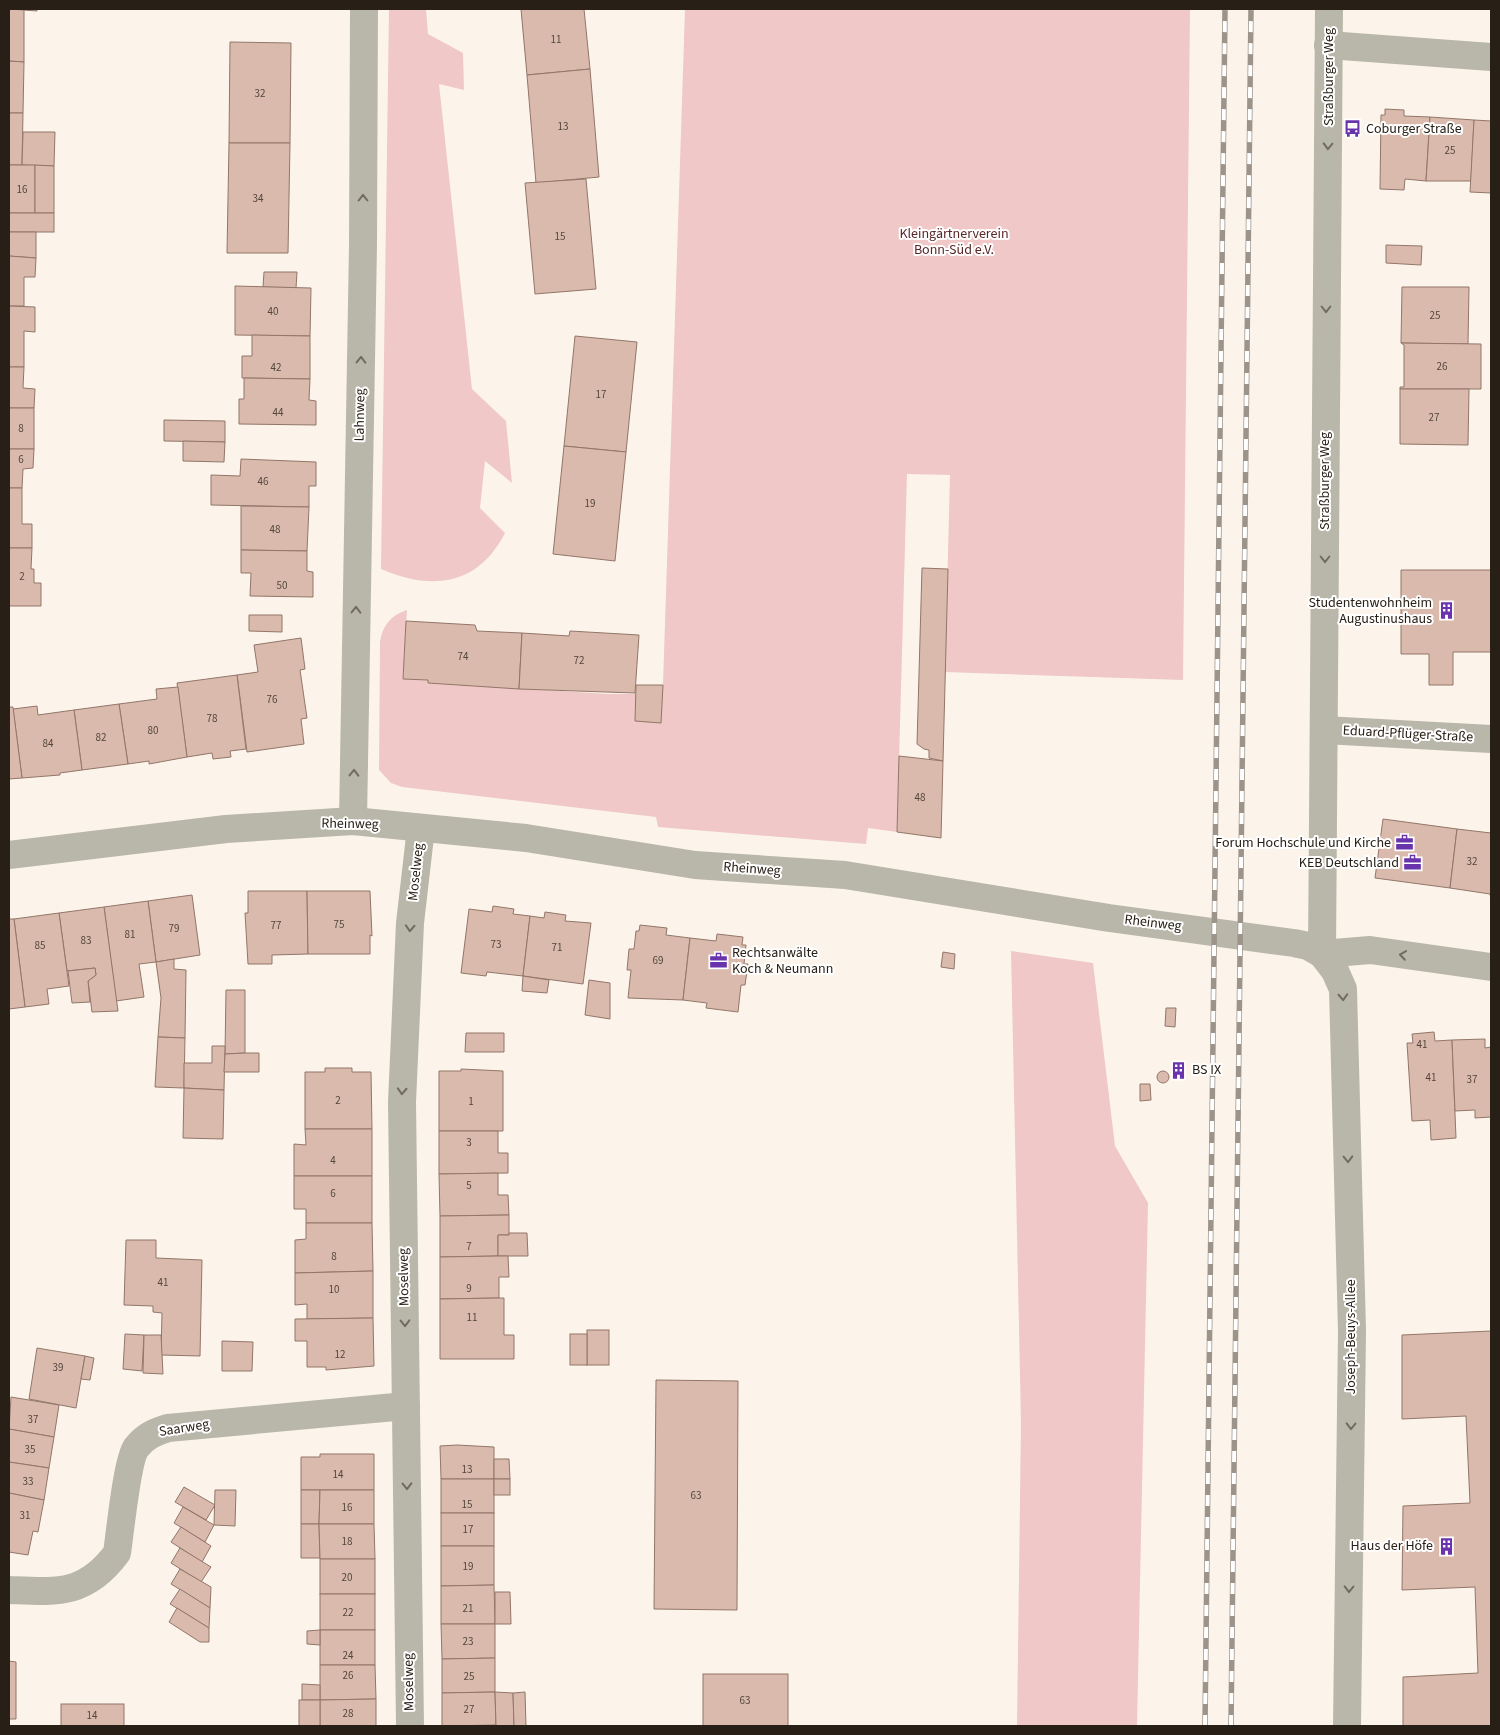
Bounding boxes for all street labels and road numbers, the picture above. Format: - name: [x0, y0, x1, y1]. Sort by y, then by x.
- street label: Straßburger Weg: [1319, 28, 1339, 126]
- street label: Lahnweg: [350, 388, 370, 442]
- street label: Straßburger Weg: [1315, 432, 1335, 530]
- street label: Eduard-Pflüger-Straße: [1342, 721, 1474, 747]
- street label: Rheinweg: [321, 813, 379, 835]
- street label: Moselweg: [403, 842, 429, 902]
- street label: Rheinweg: [723, 857, 781, 881]
- street label: Rheinweg: [1123, 910, 1183, 936]
- street label: Moselweg: [393, 1248, 415, 1306]
- street label: Joseph-Beuys-Allee: [1341, 1279, 1361, 1395]
- street label: Saarweg: [157, 1414, 211, 1442]
- street label: Moselweg: [398, 1653, 420, 1711]

